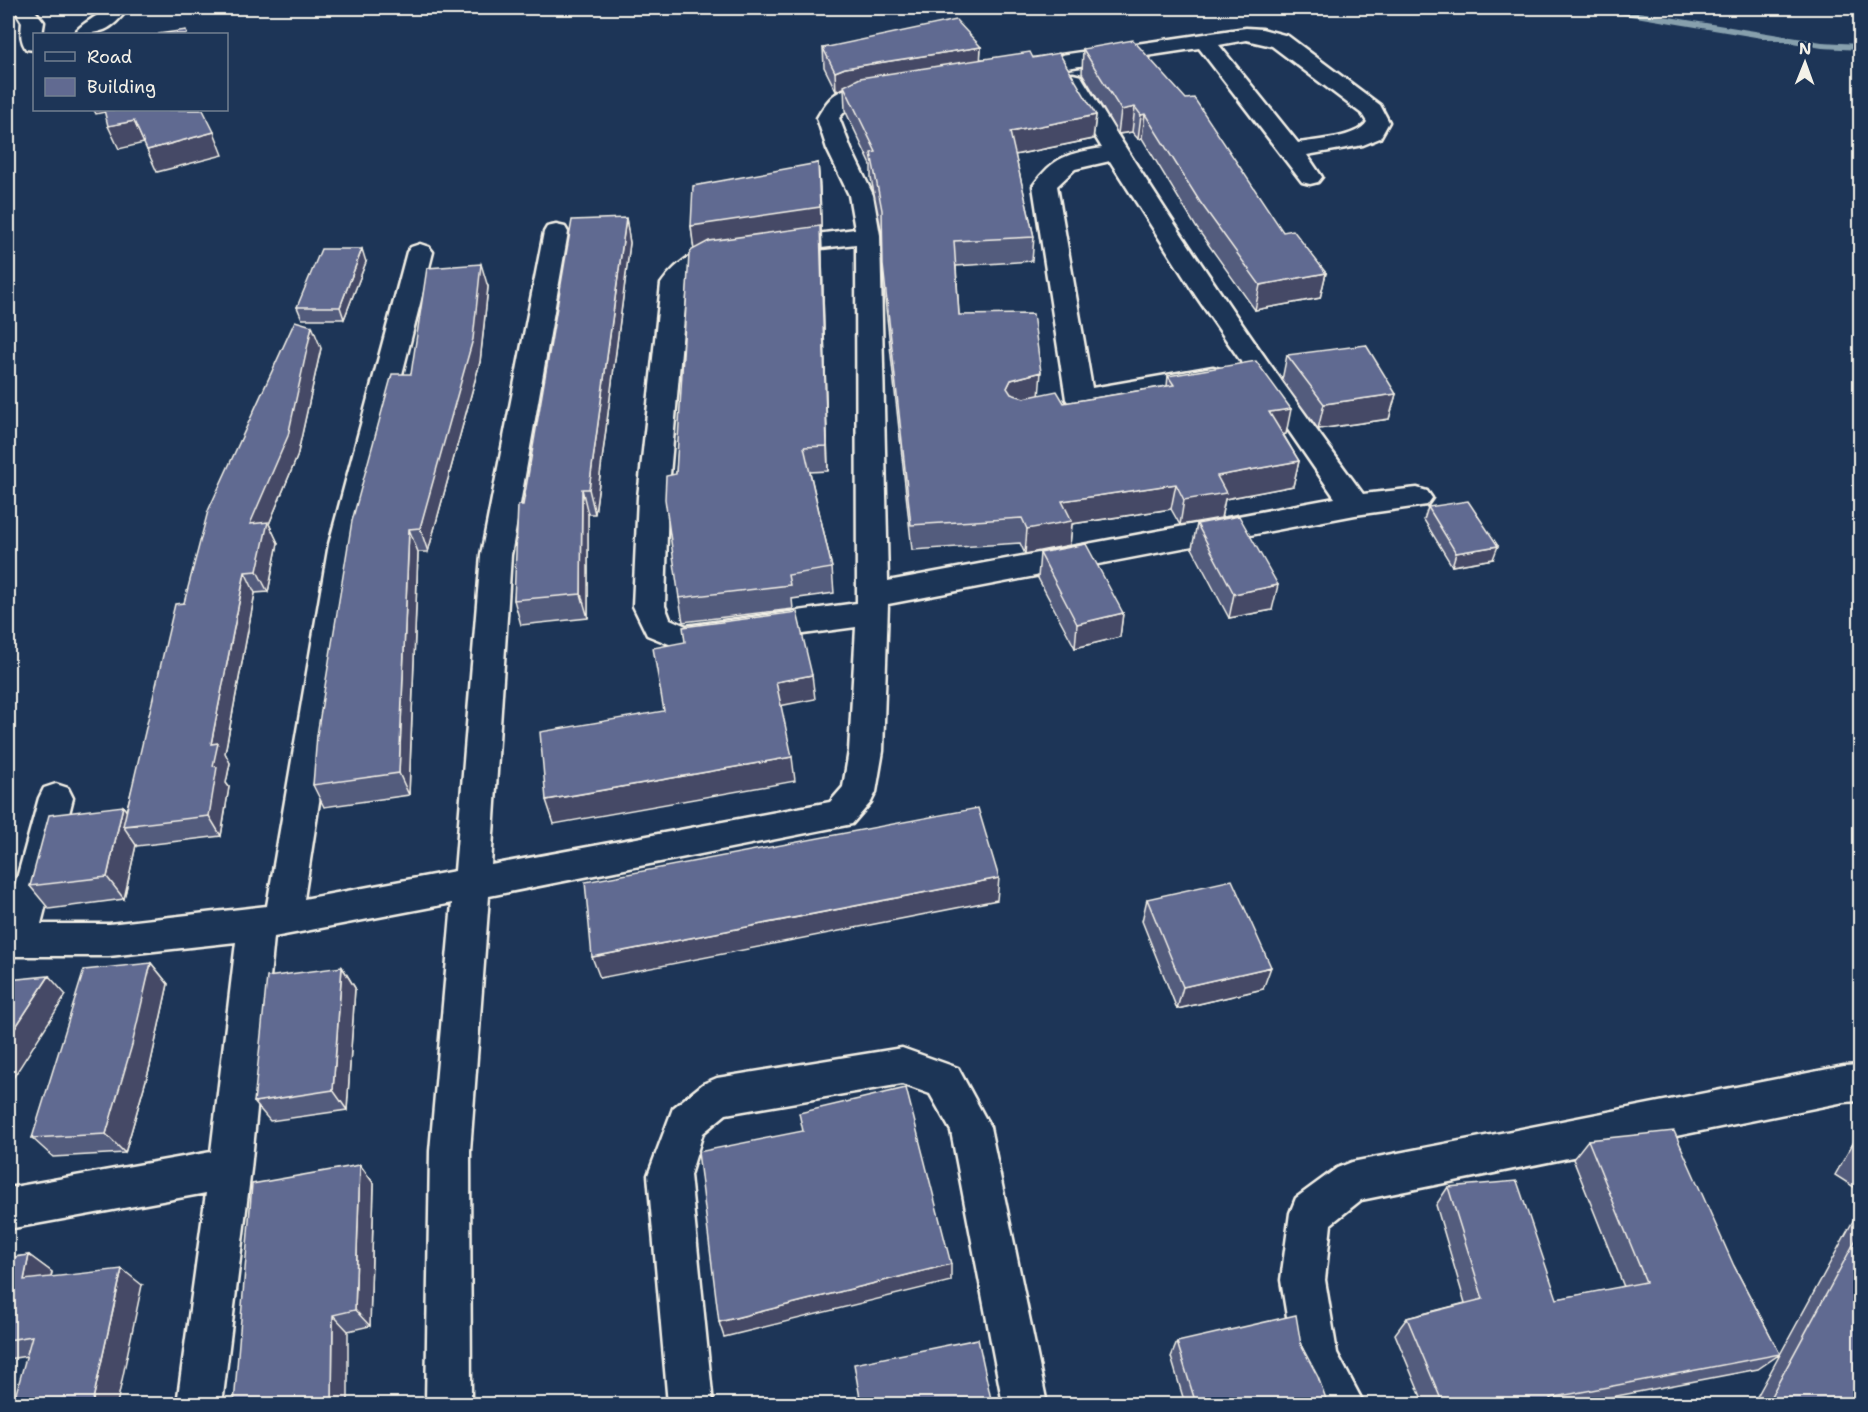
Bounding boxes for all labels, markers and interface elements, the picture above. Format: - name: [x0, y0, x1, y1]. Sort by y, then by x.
- legend: [33, 33, 228, 111]
- north arrow: [1775, 33, 1835, 93]
- text: N: [1799, 38, 1812, 59]
- text: Road: [87, 45, 132, 69]
- text: Building: [87, 75, 156, 99]

